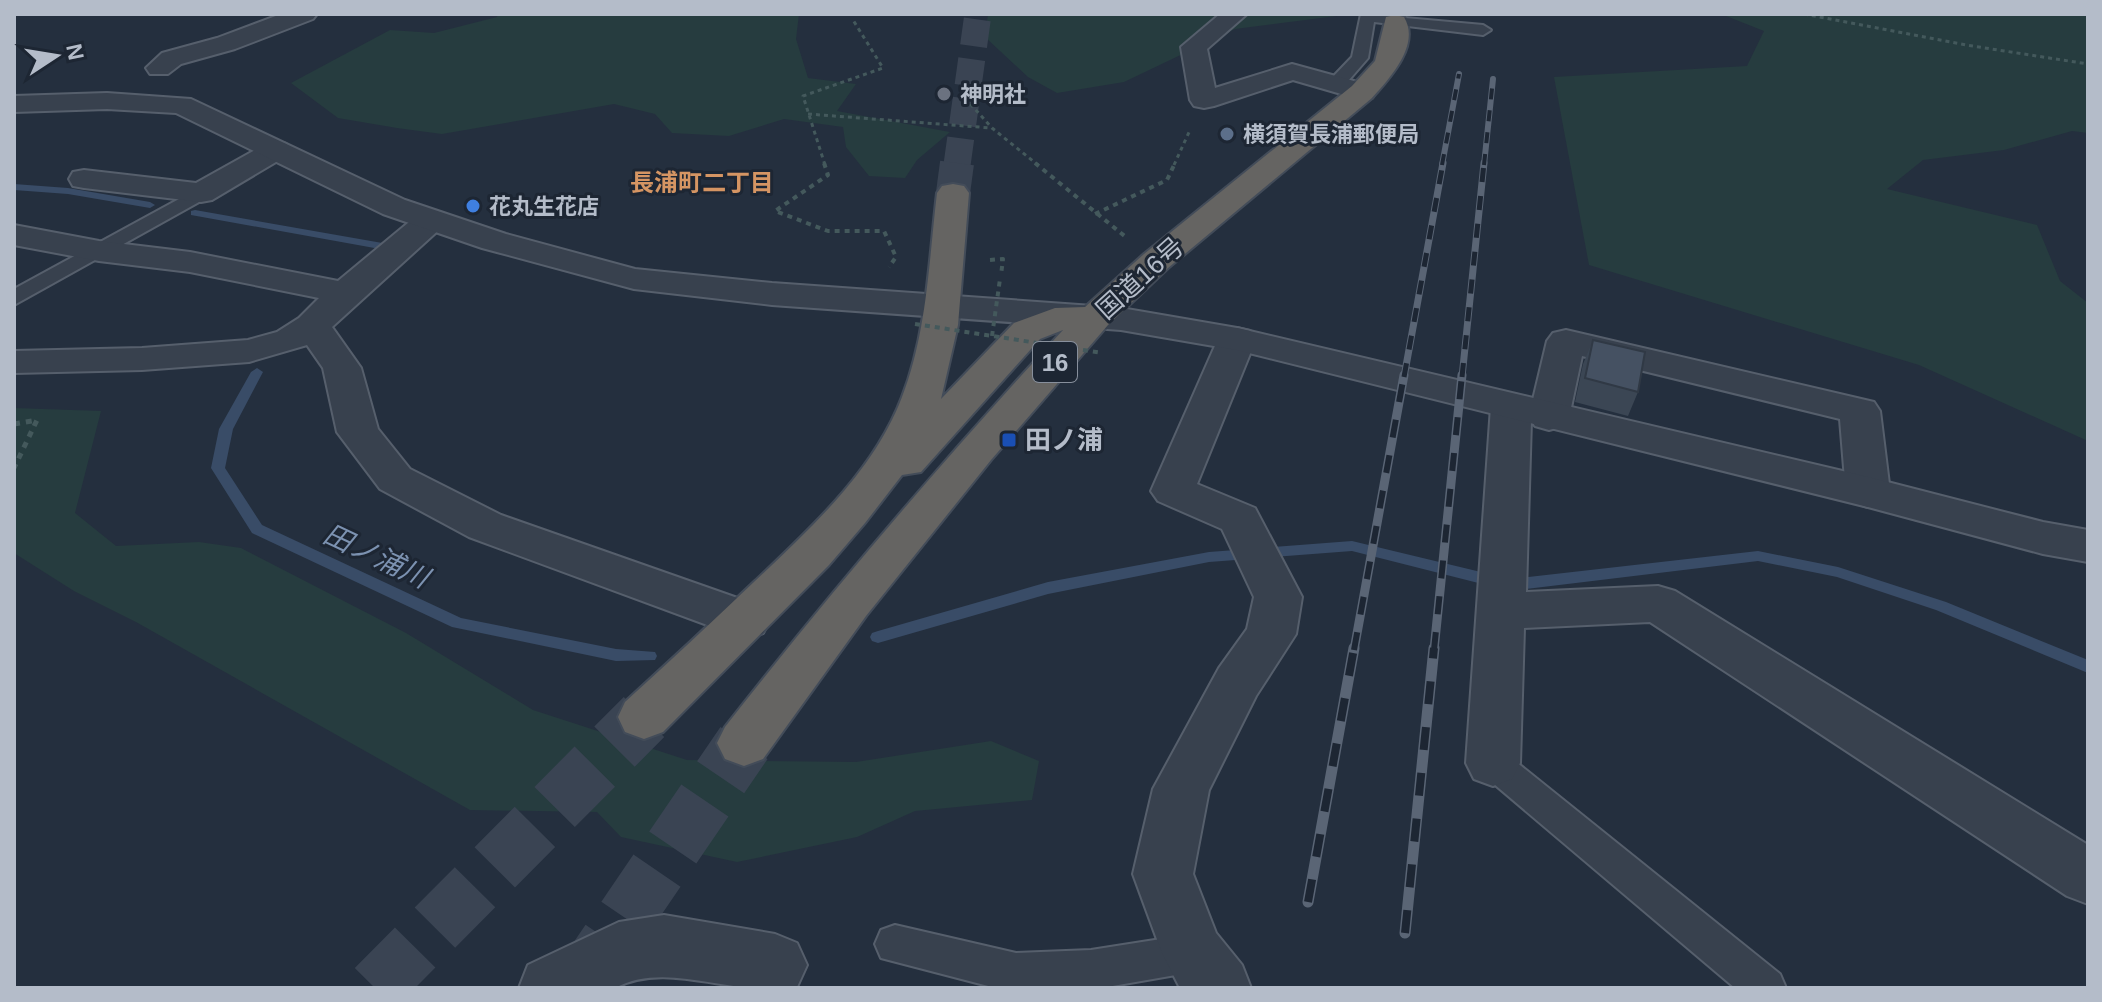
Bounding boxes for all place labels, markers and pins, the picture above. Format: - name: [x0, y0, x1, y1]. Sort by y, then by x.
- place label: 神明社: [960, 82, 1026, 107]
- marker: 神明社: [935, 85, 953, 103]
- place label: 横須賀長浦郵便局: [1243, 122, 1419, 147]
- marker: 横須賀長浦郵便局: [1218, 125, 1236, 143]
- place label: 花丸生花店: [489, 194, 599, 219]
- marker: 花丸生花店: [464, 197, 482, 215]
- place label: 田ノ浦: [1025, 425, 1103, 455]
- marker: 田ノ浦: [1000, 431, 1018, 449]

